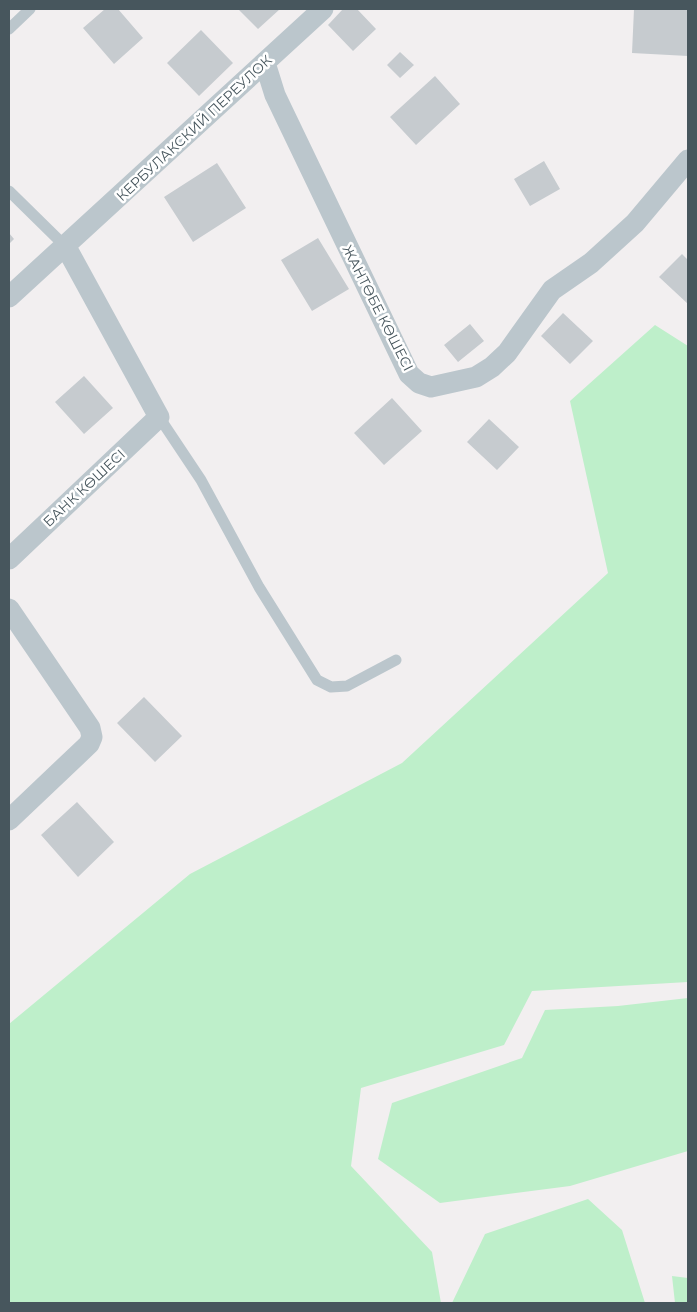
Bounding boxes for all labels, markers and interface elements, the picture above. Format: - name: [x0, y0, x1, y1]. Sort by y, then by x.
- street label: КЕРБУЛАКСКИЙ ПЕРЕУЛОК: [112, 51, 276, 205]
- street label: ЖАНТӨБЕ КӨШЕСІ: [338, 242, 418, 374]
- street label: БАНК КӨШЕСІ: [39, 445, 129, 531]

